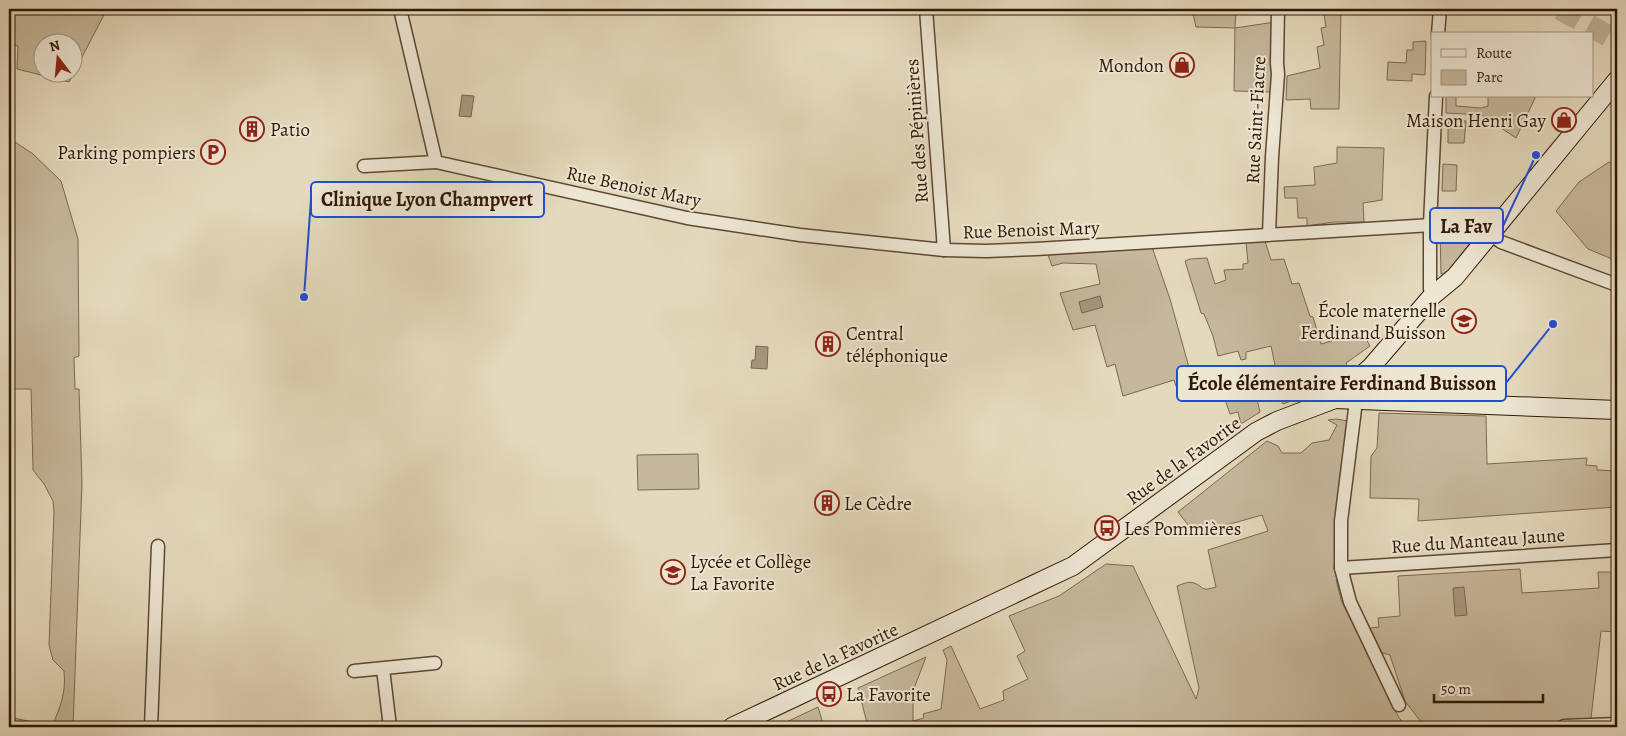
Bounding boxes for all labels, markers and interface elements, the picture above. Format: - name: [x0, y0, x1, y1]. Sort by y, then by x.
- north arrow: [32, 32, 82, 82]
- legend: [1431, 32, 1594, 98]
- text: N: [47, 35, 62, 57]
- text: Route: [1476, 43, 1512, 63]
- shop icon: Mondon: [1169, 52, 1195, 78]
- place label: Mondon: [1098, 53, 1164, 79]
- street label: Rue Saint-Fiacre: [1240, 55, 1272, 185]
- street label: Rue des Pépinières: [899, 58, 935, 204]
- text: Parc: [1476, 67, 1503, 87]
- shop icon: Maison Henri Gay: [1551, 107, 1577, 133]
- place label: Maison Henri Gay: [1406, 108, 1547, 134]
- building icon: Patio: [239, 116, 265, 142]
- place label: Patio: [270, 117, 310, 143]
- parking icon: Parking pompiers: [200, 139, 226, 165]
- place label: Parking pompiers: [57, 140, 196, 166]
- street label: Rue Benoist Mary: [564, 160, 704, 214]
- callout: Clinique Lyon Champvert: [311, 182, 544, 217]
- text: Clinique Lyon Champvert: [321, 186, 533, 213]
- callout: La Fav: [1430, 208, 1503, 243]
- text: La Fav: [1440, 213, 1493, 240]
- street label: Rue Benoist Mary: [962, 215, 1100, 245]
- place label: École maternelle Ferdinand Buisson: [1300, 298, 1446, 346]
- school or university icon: École maternelle Ferdinand Buisson: [1451, 308, 1477, 334]
- place label: Central téléphonique: [846, 321, 948, 369]
- building icon: Central téléphonique: [815, 331, 841, 357]
- callout: École élémentaire Ferdinand Buisson: [1177, 366, 1506, 401]
- text: École élémentaire Ferdinand Buisson: [1188, 370, 1497, 397]
- street label: Rue de la Favorite: [1121, 410, 1246, 511]
- building icon: Le Cèdre: [814, 490, 840, 516]
- place label: Le Cèdre: [844, 491, 912, 517]
- bus stop icon: Les Pommières: [1094, 515, 1120, 541]
- place label: Les Pommières: [1124, 516, 1241, 542]
- street label: Rue du Manteau Jaune: [1390, 522, 1566, 560]
- place label: Lycée et Collège La Favorite: [690, 549, 811, 597]
- school or university icon: Lycée et Collège La Favorite: [660, 559, 686, 585]
- street label: Rue de la Favorite: [768, 616, 902, 697]
- scale bar: [1434, 671, 1542, 703]
- text: 50 m: [1441, 679, 1471, 699]
- bus stop icon: La Favorite: [816, 681, 842, 707]
- place label: La Favorite: [846, 682, 931, 708]

